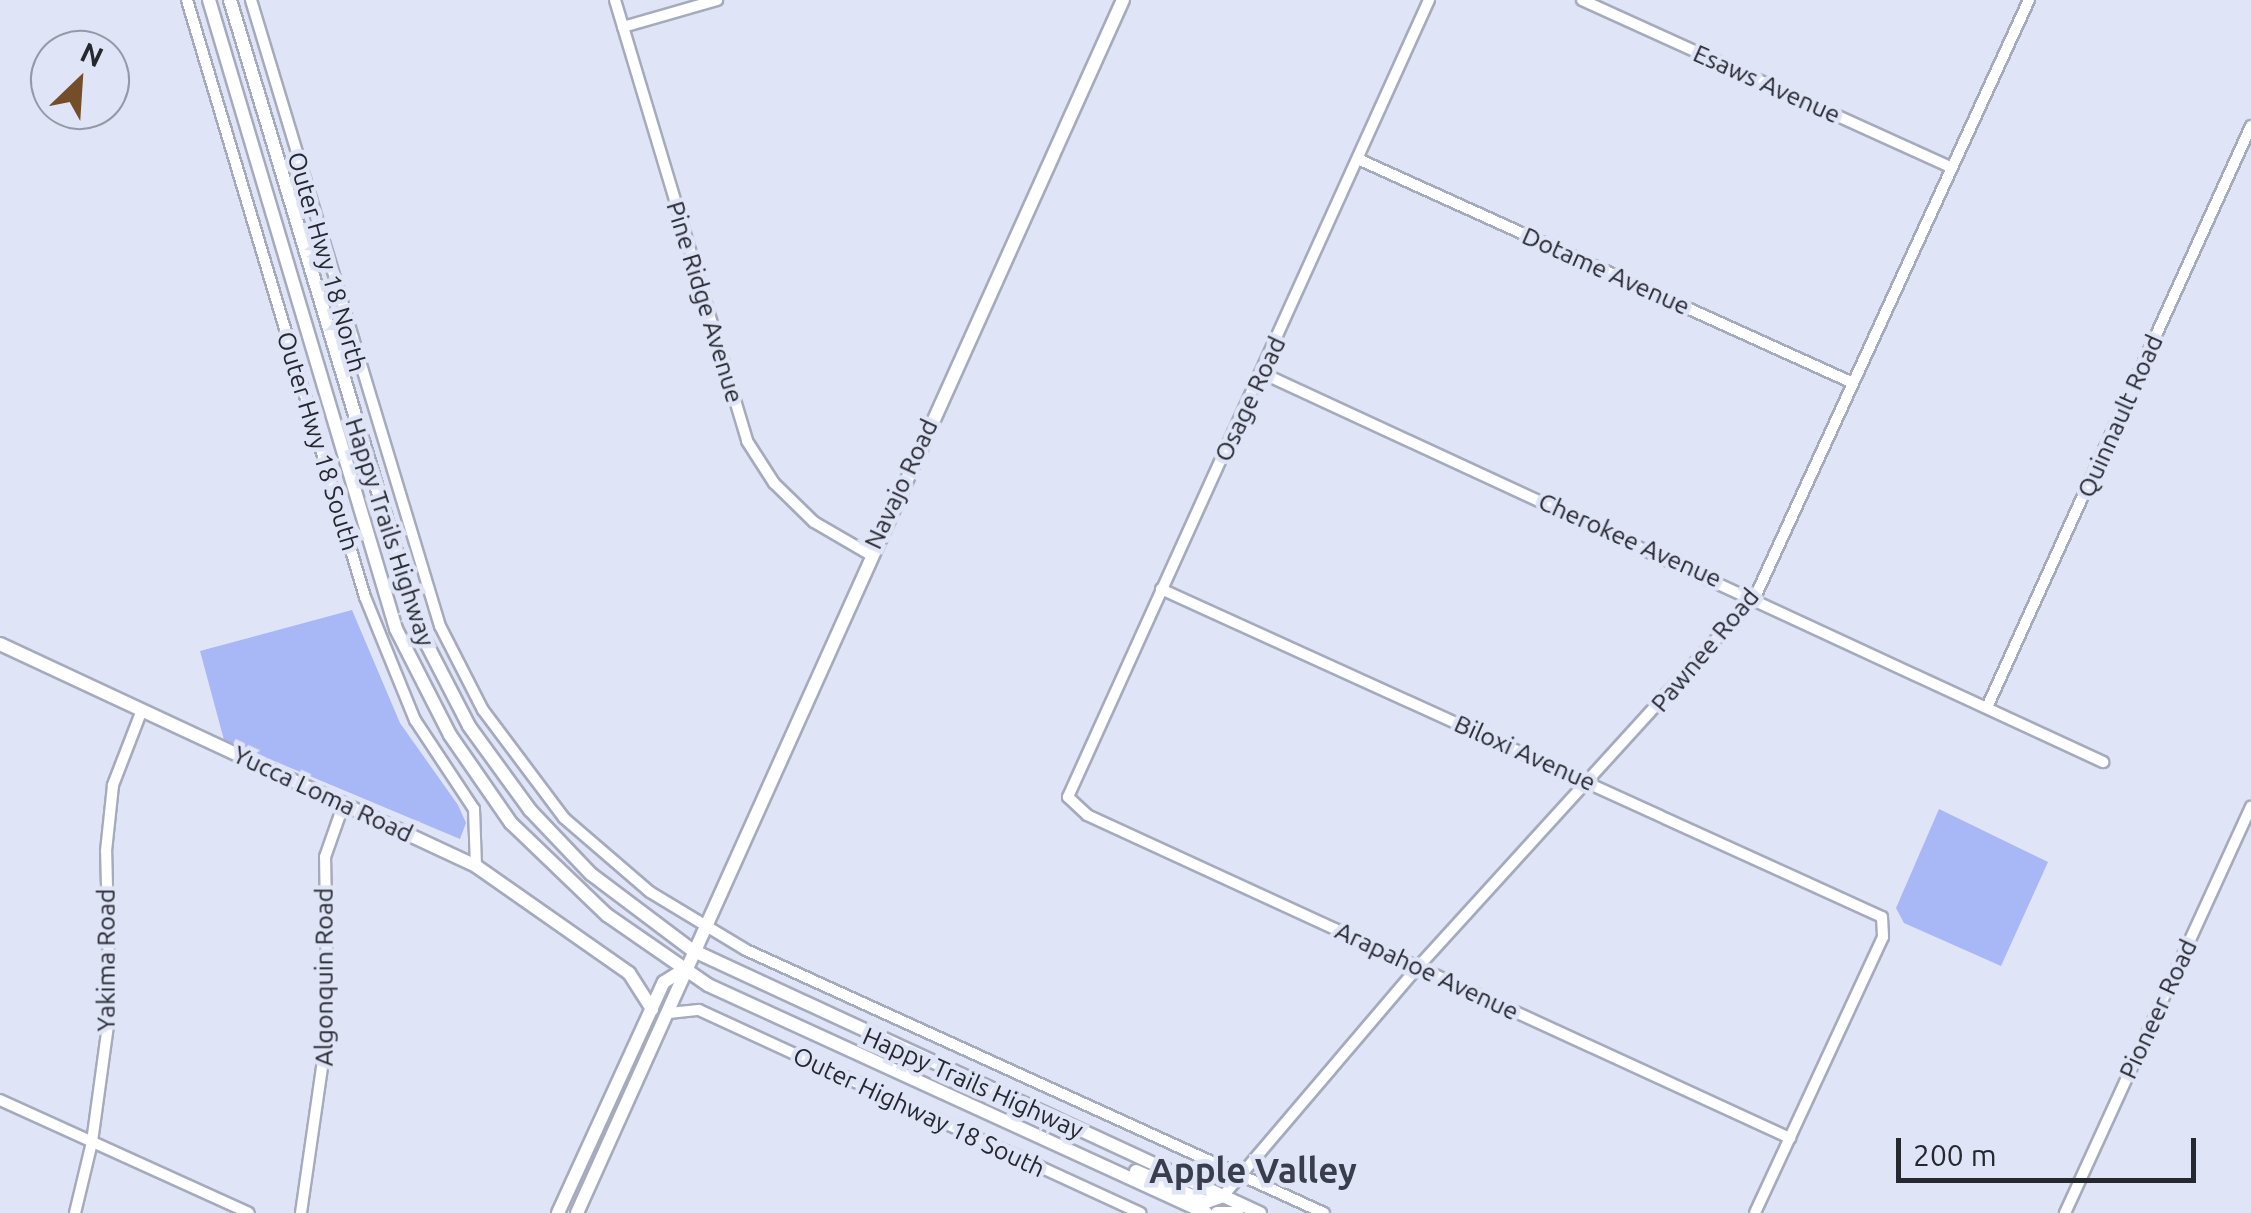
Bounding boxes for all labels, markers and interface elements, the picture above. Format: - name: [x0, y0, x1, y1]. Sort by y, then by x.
- north arrow: [30, 30, 130, 130]
- text: N: [76, 36, 108, 73]
- street label: Esaws Avenue: [1689, 38, 1845, 130]
- street label: Outer Hwy 18 North: [281, 149, 373, 375]
- street label: Pine Ridge Avenue: [660, 198, 750, 406]
- street label: Dotame Avenue: [1518, 221, 1694, 321]
- street label: Outer Hwy 18 South: [270, 328, 366, 554]
- street label: Quinnault Road: [2071, 330, 2169, 502]
- street label: Osage Road: [1208, 332, 1292, 466]
- street label: Happy Trails Highway: [339, 414, 441, 650]
- street label: Navajo Road: [858, 414, 944, 554]
- street label: Cherokee Avenue: [1534, 486, 1726, 594]
- street label: Pawnee Road: [1645, 582, 1765, 718]
- street label: Biloxi Avenue: [1450, 708, 1600, 798]
- street label: Yucca Loma Road: [228, 739, 418, 849]
- street label: Algonquin Road: [309, 888, 339, 1066]
- street label: Yakima Road: [91, 889, 121, 1031]
- street label: Arapahoe Avenue: [1331, 915, 1523, 1027]
- street label: Pioneer Road: [2113, 935, 2203, 1083]
- street label: Happy Trails Highway: [858, 1021, 1088, 1145]
- street label: Outer Highway 18 South: [788, 1040, 1050, 1184]
- scale bar: [1901, 1118, 2201, 1180]
- text: 200 m: [1913, 1138, 1997, 1172]
- district label: Apple Valley: [1149, 1149, 1357, 1191]

